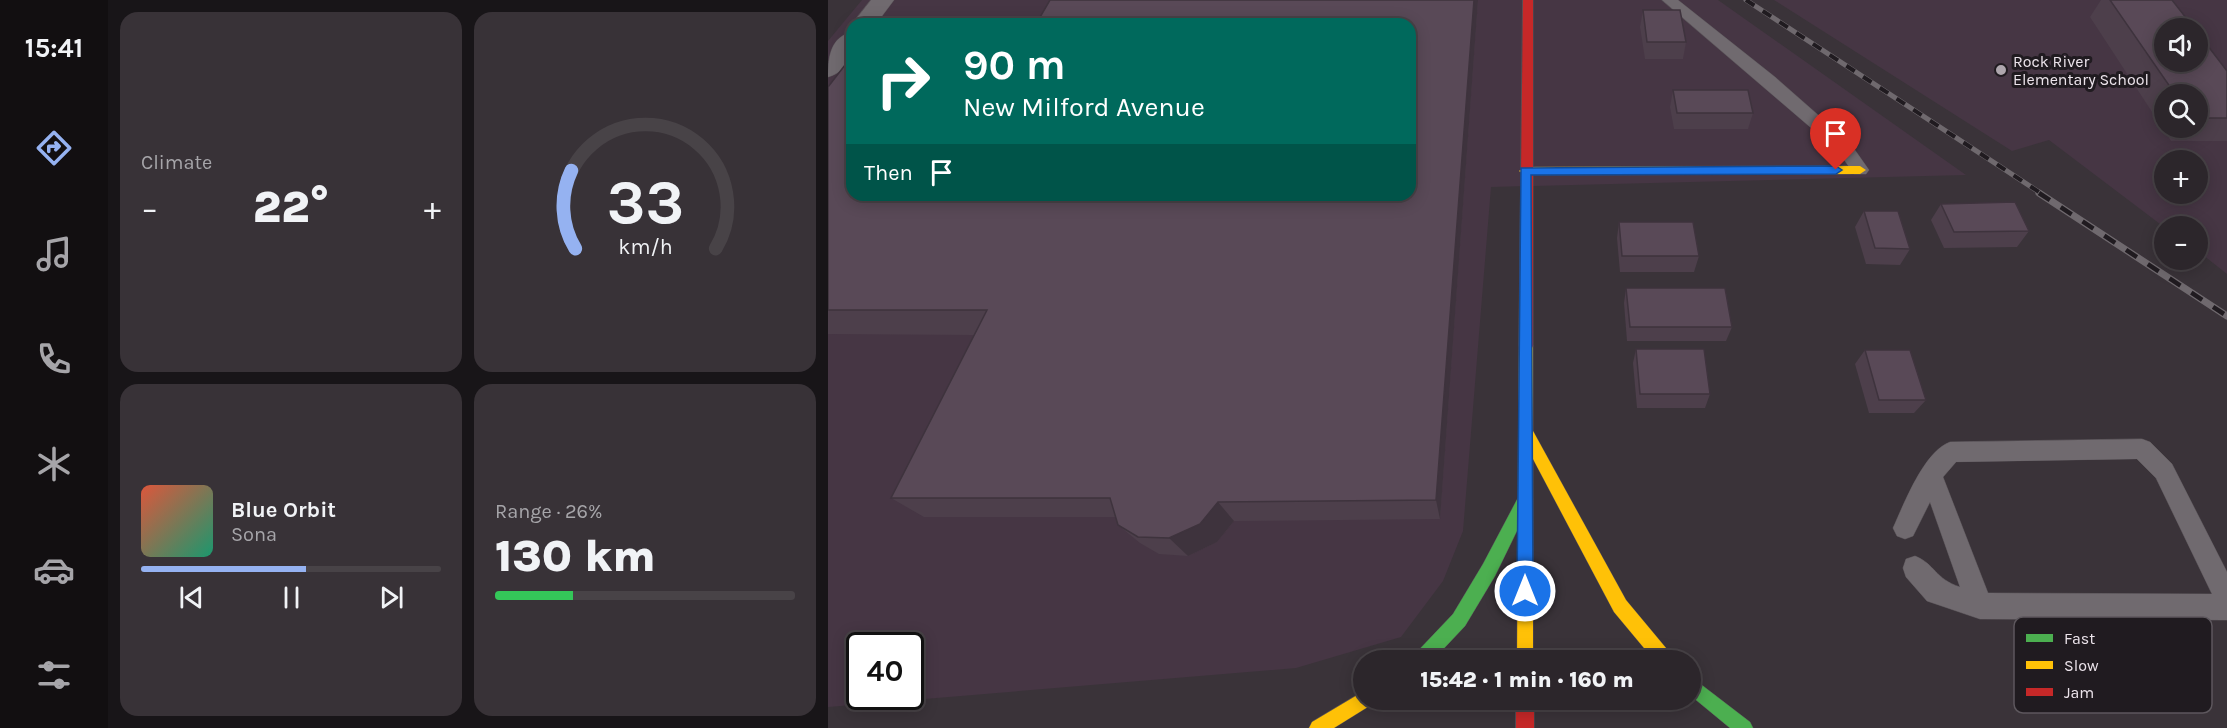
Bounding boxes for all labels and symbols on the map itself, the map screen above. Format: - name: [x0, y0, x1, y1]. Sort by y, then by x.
- place label: Rock River Elementary School: [2013, 52, 2149, 89]
- marker: Rock River Elementary School: [1994, 63, 2008, 77]
- pin: [1810, 108, 1861, 170]
- position arrow: [1493, 559, 1557, 623]
- legend: [2014, 617, 2212, 713]
- text: Fast: [2064, 629, 2095, 648]
- speed limit sign: 40: [846, 632, 924, 710]
- text: Slow: [2064, 656, 2099, 675]
- text: Jam: [2064, 683, 2094, 702]

